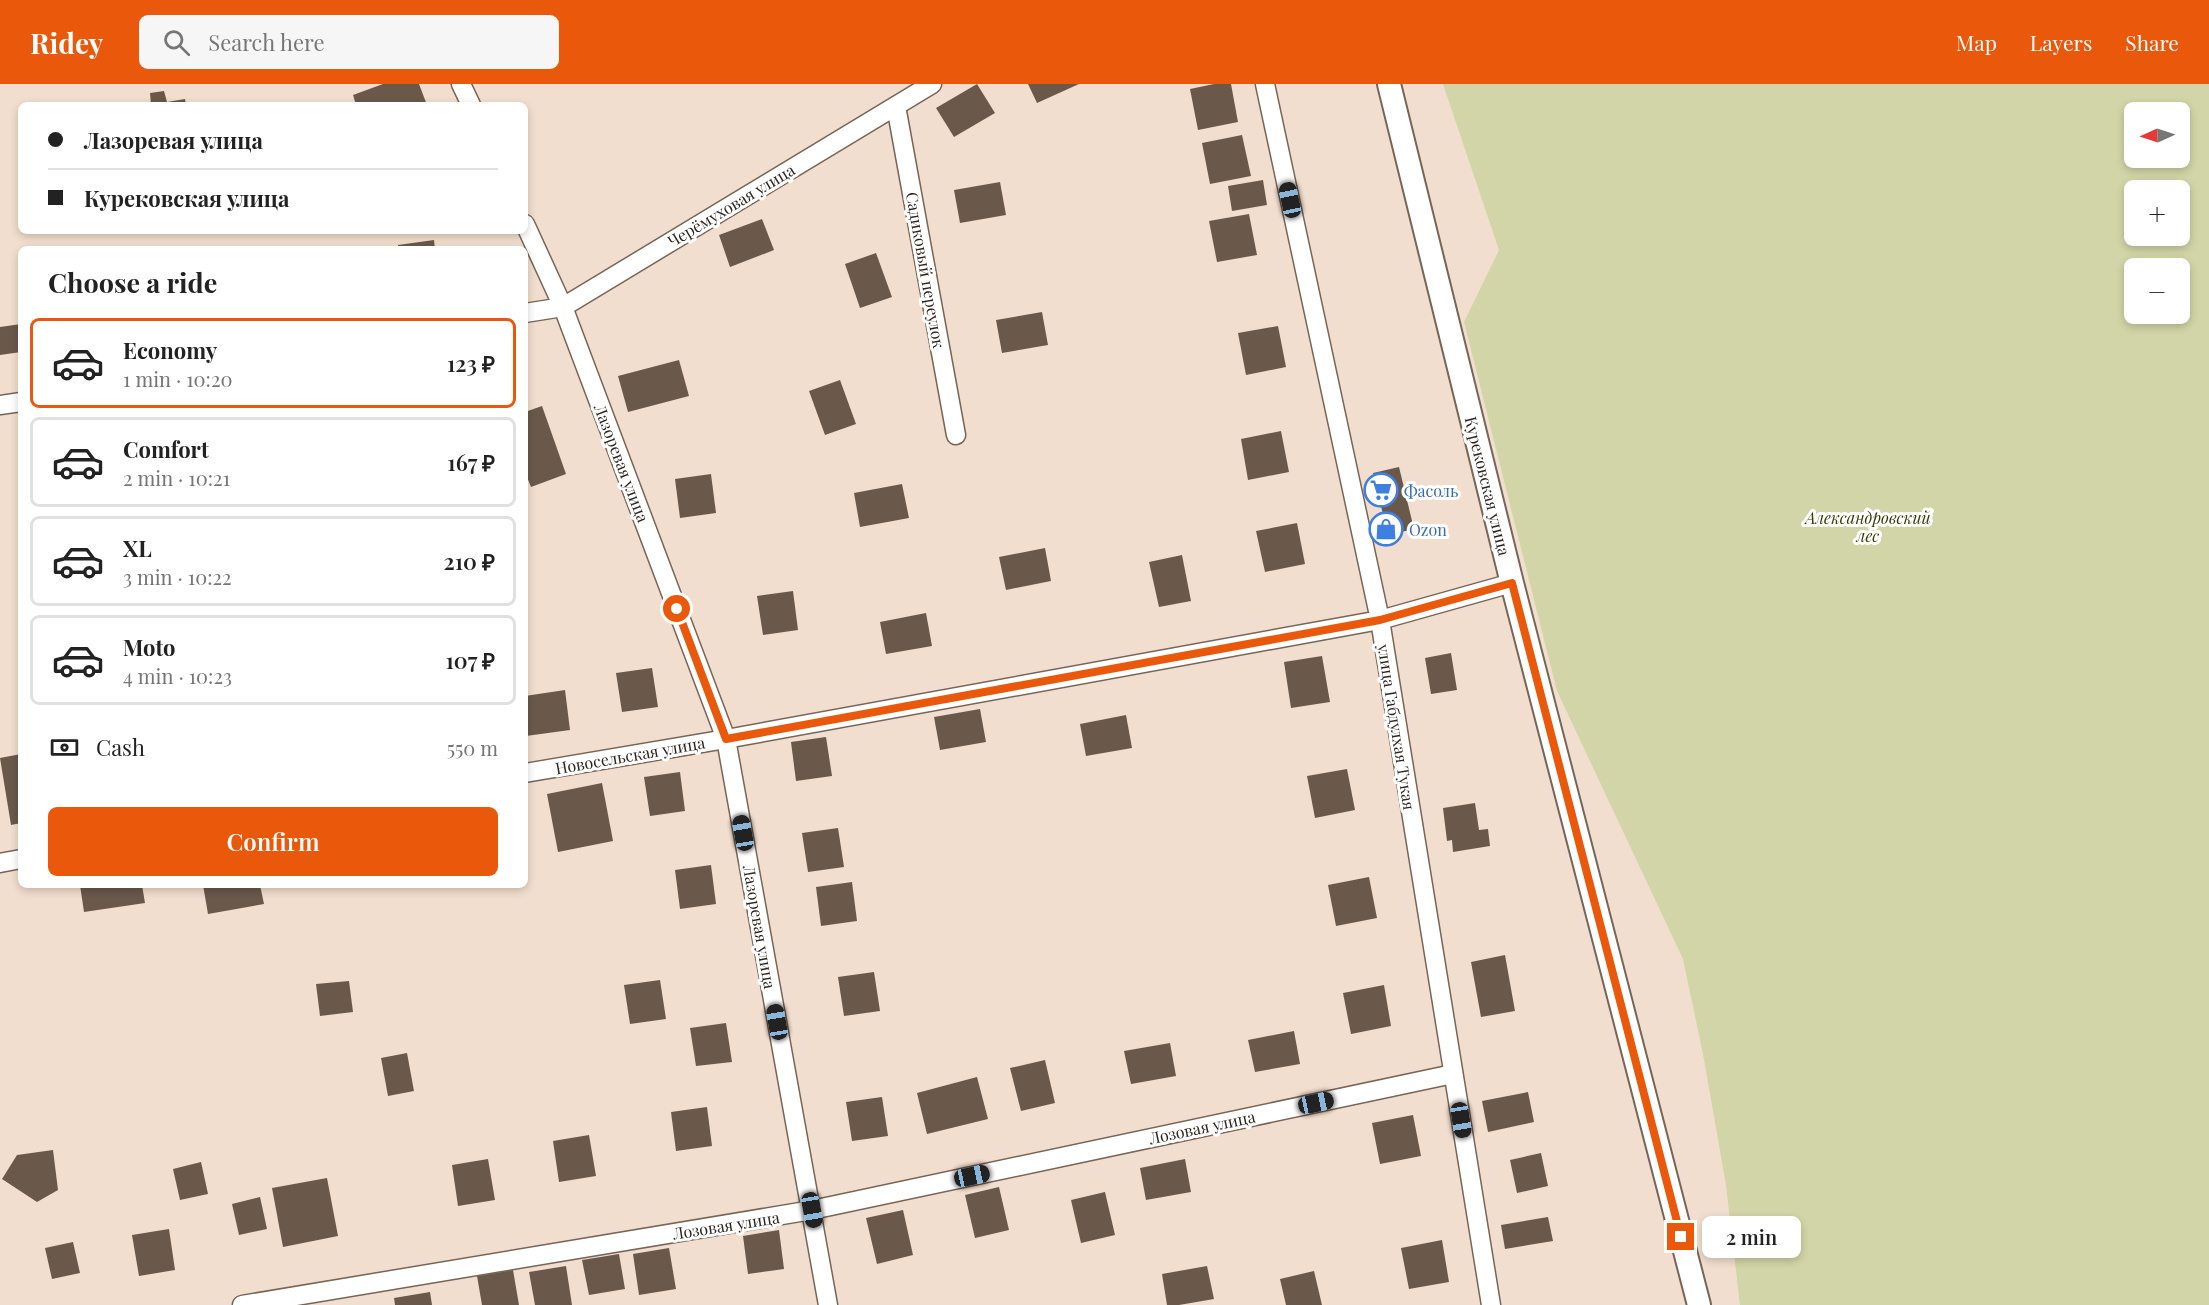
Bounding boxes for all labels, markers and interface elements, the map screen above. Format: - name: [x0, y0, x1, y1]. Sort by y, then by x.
- search box: [139, 15, 559, 69]
- text: Ridey: [30, 24, 103, 61]
- icon: search: [160, 26, 193, 59]
- text: Search here: [208, 27, 325, 57]
- text: Map: [1956, 28, 1997, 56]
- text: Layers: [2030, 28, 2092, 56]
- text: Share: [2125, 28, 2179, 56]
- north arrow: [2124, 102, 2190, 168]
- map controls: [2124, 102, 2190, 324]
- text: Лазоревая улица: [84, 125, 263, 155]
- street label: Черёмуховая улица: [664, 159, 798, 251]
- button: +: [2124, 180, 2190, 246]
- car: [1277, 181, 1303, 219]
- text: Курековская улица: [84, 183, 289, 213]
- street label: Садиковый переулок: [902, 190, 950, 350]
- button: −: [2124, 258, 2190, 324]
- text: Choose a ride: [48, 264, 217, 300]
- text: Economy: [123, 335, 217, 365]
- icon: car: [51, 336, 105, 390]
- text: 123 ₽: [447, 348, 495, 378]
- text: 1 min · 10:20: [123, 365, 232, 392]
- street label: Лазоревая улица: [589, 400, 654, 525]
- street label: Курековская улица: [1461, 414, 1515, 558]
- text: Comfort: [123, 434, 209, 464]
- icon: car: [51, 435, 105, 489]
- text: 167 ₽: [447, 447, 495, 477]
- text: 2 min · 10:21: [123, 464, 230, 491]
- supermarket icon: Фасоль: [1363, 472, 1399, 508]
- place label: Фасоль: [1404, 480, 1458, 501]
- park label: Александровский лес: [1803, 507, 1932, 546]
- shop icon: Ozon: [1368, 511, 1404, 547]
- place label: Ozon: [1409, 519, 1447, 540]
- text: XL: [123, 533, 152, 563]
- icon: car: [51, 534, 105, 588]
- text: 210 ₽: [444, 546, 495, 576]
- text: 3 min · 10:22: [123, 563, 232, 590]
- route start: [663, 595, 690, 622]
- text: Moto: [123, 632, 176, 662]
- icon: car: [51, 633, 105, 687]
- street label: улица Габдулхая Тукая: [1373, 642, 1421, 812]
- text: 107 ₽: [445, 645, 495, 675]
- text: 4 min · 10:23: [123, 662, 232, 689]
- icon: cash: [48, 731, 81, 764]
- street label: Новосельская улица: [554, 731, 706, 779]
- text: Cash: [96, 732, 145, 762]
- text: 550 m: [447, 734, 498, 761]
- button: Confirm: [48, 807, 498, 876]
- car: [731, 814, 755, 852]
- street label: Лазоревая улица: [739, 863, 781, 990]
- car: [765, 1003, 789, 1041]
- car: [1297, 1090, 1335, 1116]
- car: [1449, 1101, 1473, 1139]
- street label: Лозовая улица: [1146, 1105, 1257, 1149]
- car: [953, 1163, 991, 1189]
- car: [800, 1191, 824, 1229]
- street label: Лозовая улица: [670, 1206, 781, 1244]
- callout: 2 min: [1702, 1216, 1801, 1258]
- route end: [1667, 1223, 1694, 1250]
- text: 2 min: [1726, 1223, 1777, 1250]

